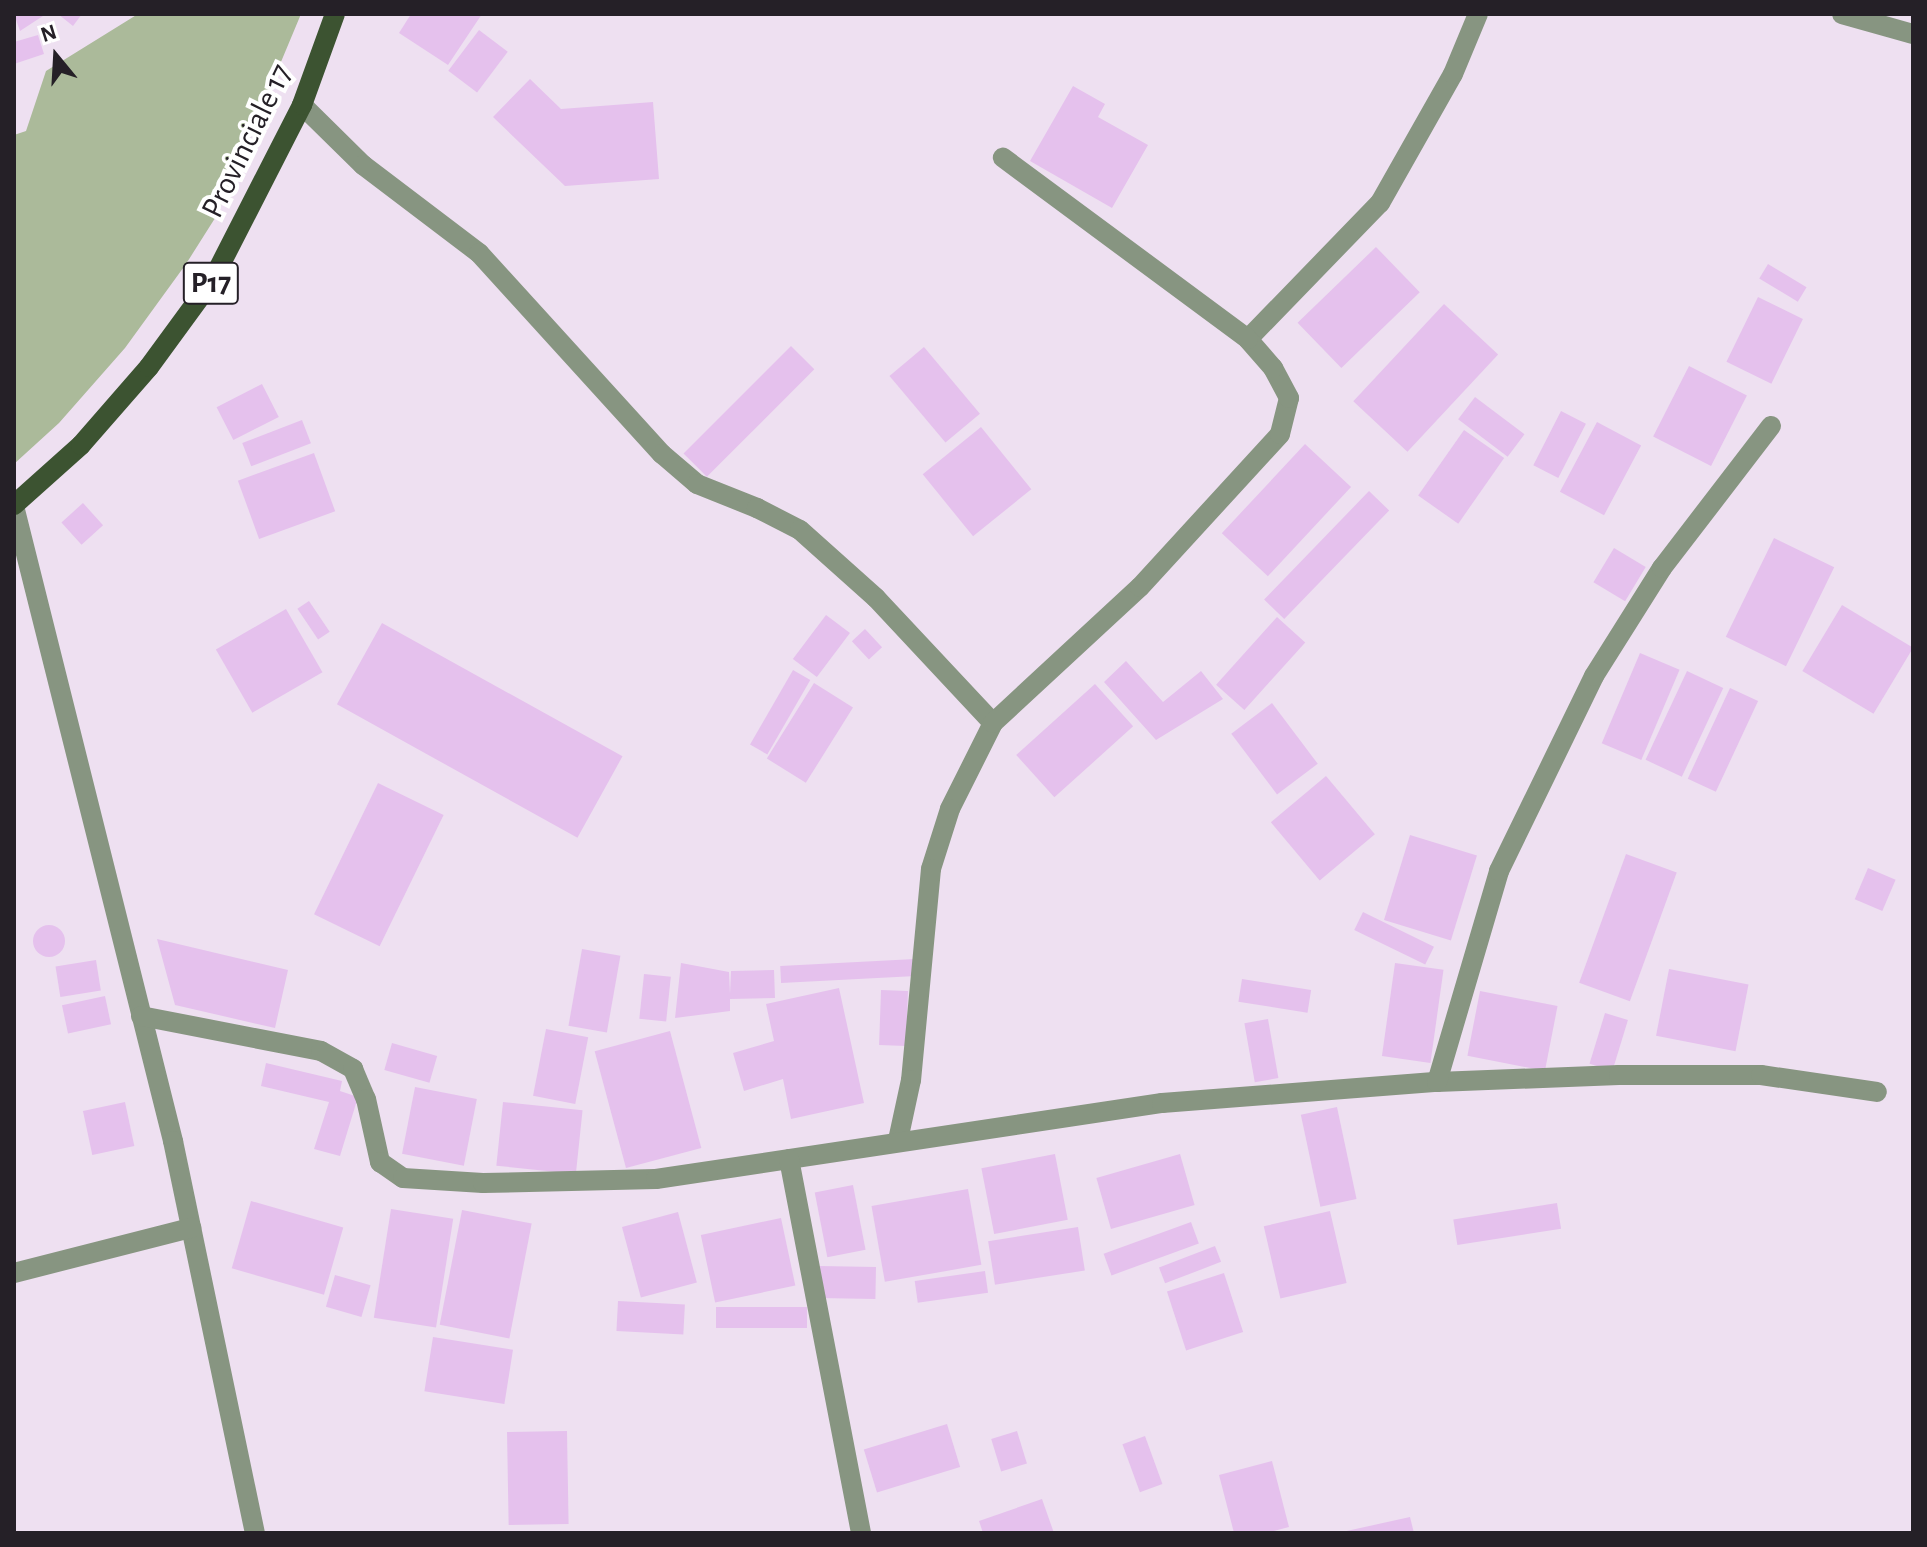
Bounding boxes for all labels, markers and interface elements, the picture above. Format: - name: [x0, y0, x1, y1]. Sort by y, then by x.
- north arrow: [16, 16, 96, 96]
- text: N: [38, 20, 59, 46]
- street label: Provinciale 17: [193, 58, 301, 224]
- road number: P17: [181, 257, 241, 309]

